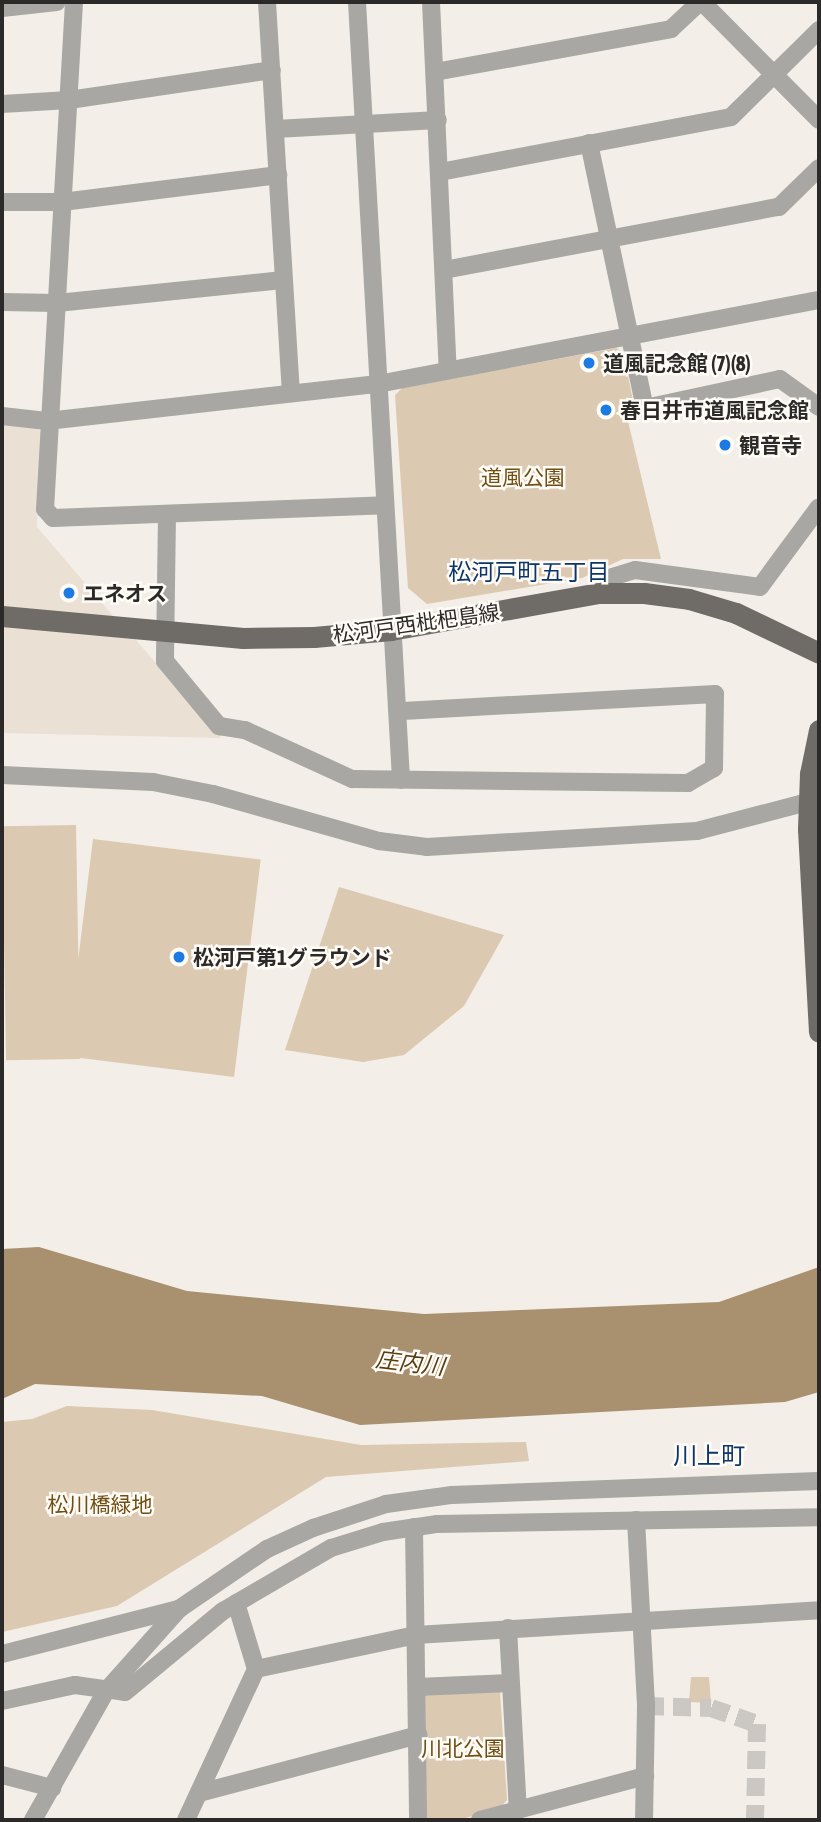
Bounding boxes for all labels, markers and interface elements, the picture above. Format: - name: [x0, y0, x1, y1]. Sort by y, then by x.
- place label: 道風記念館 (7)(8): [603, 350, 751, 376]
- marker: 道風記念館 (7)(8): [581, 355, 597, 371]
- place label: 春日井市道風記念館: [620, 397, 809, 423]
- marker: 春日井市道風記念館: [598, 402, 614, 418]
- place label: 観音寺: [739, 432, 802, 458]
- marker: 観音寺: [717, 437, 733, 453]
- park label: 道風公園: [481, 464, 565, 490]
- district label: 松河戸町五丁目: [449, 558, 609, 586]
- place label: エネオス: [83, 580, 167, 606]
- marker: エネオス: [61, 585, 77, 601]
- street label: 松河戸西枇杷島線: [331, 599, 501, 647]
- place label: 松河戸第1グラウンド: [193, 944, 392, 970]
- marker: 松河戸第1グラウンド: [171, 949, 187, 965]
- water label: 庄内川: [374, 1345, 446, 1381]
- district label: 川上町: [673, 1442, 745, 1470]
- park label: 松川橋緑地: [48, 1491, 152, 1517]
- park label: 川北公園: [421, 1735, 505, 1761]

